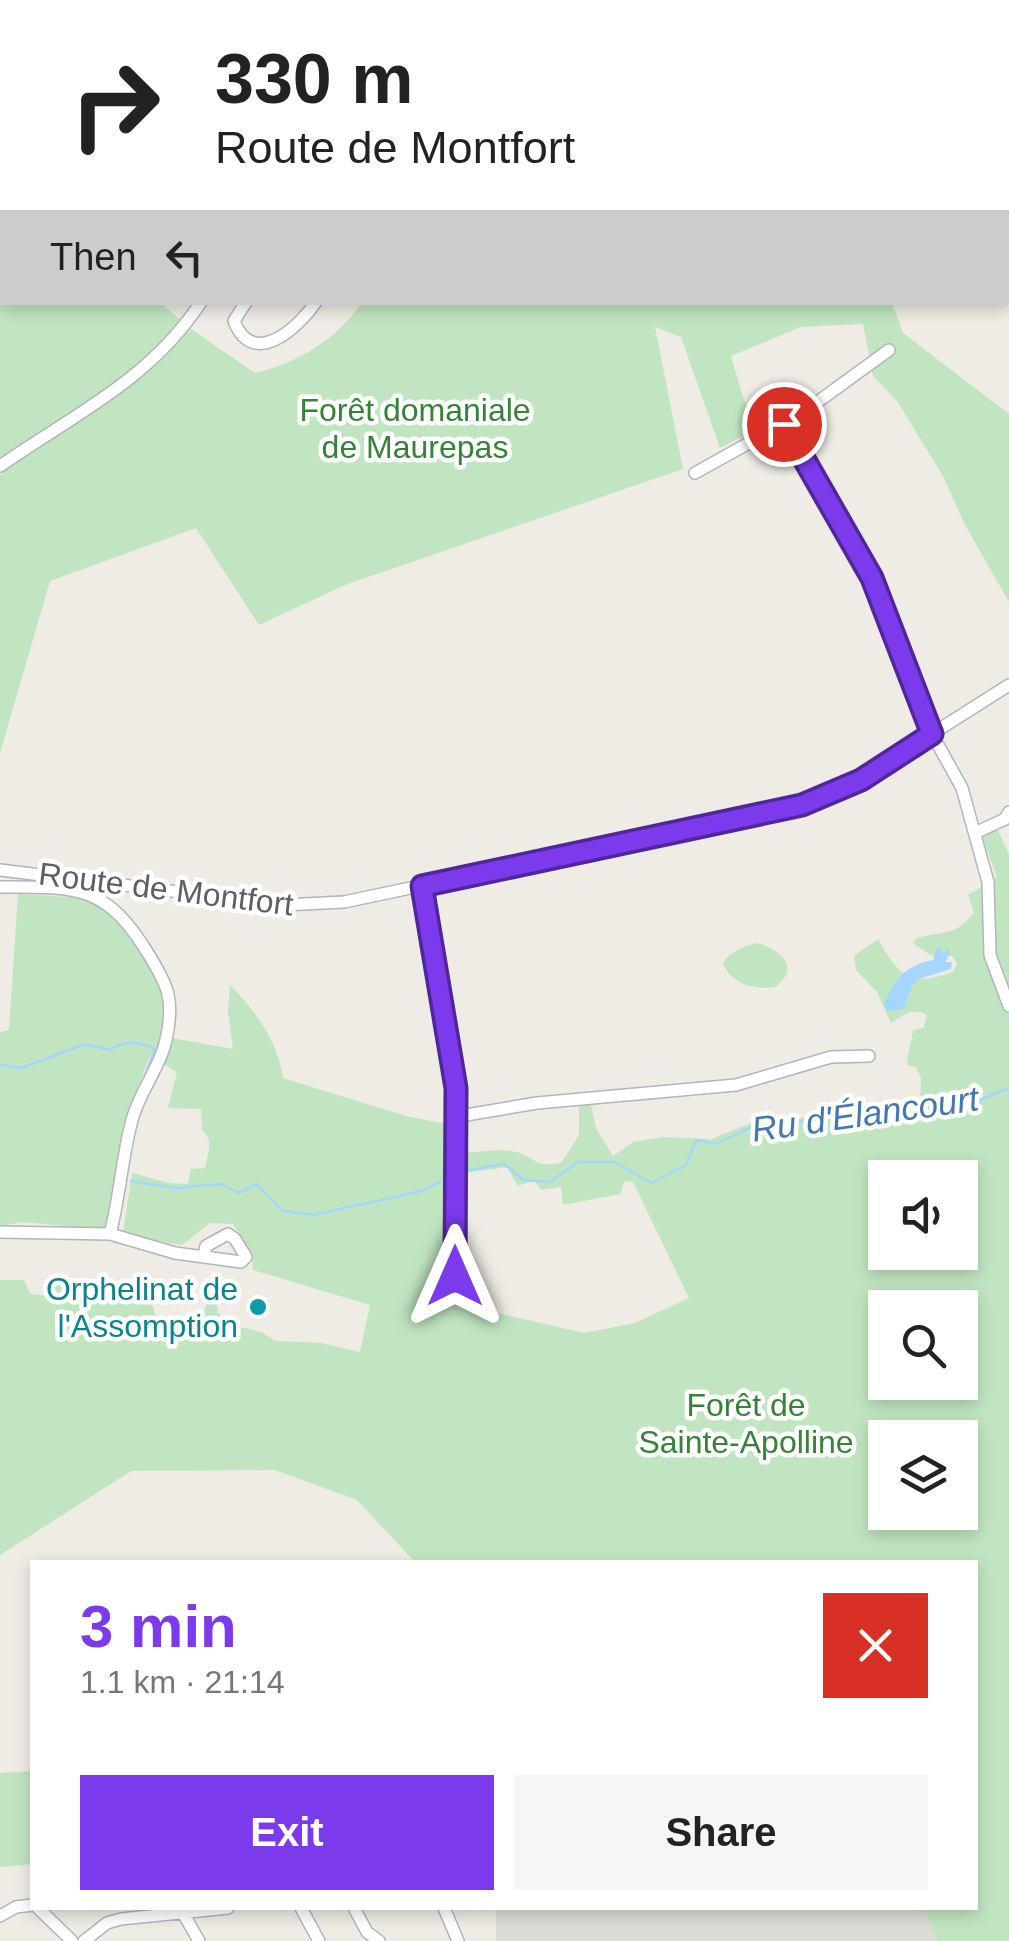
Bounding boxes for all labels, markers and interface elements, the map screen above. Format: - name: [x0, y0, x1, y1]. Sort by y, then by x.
- icon: right: [50, 40, 180, 170]
- text: 330 m: [215, 40, 413, 118]
- text: Route de Montfort: [215, 122, 575, 173]
- icon: left: [157, 230, 212, 285]
- text: Then: [50, 236, 137, 278]
- pin: [742, 382, 827, 467]
- park label: Forêt domaniale de Maurepas: [299, 392, 531, 465]
- icon: arrive: [757, 397, 812, 452]
- street label: Route de Montfort: [37, 856, 295, 922]
- water label: Ru d'Élancourt: [749, 1078, 982, 1149]
- map controls: [868, 1160, 978, 1530]
- button: sound: [868, 1160, 978, 1270]
- position arrow: [403, 1224, 507, 1328]
- place label: Orphelinat de l'Assomption: [46, 1271, 238, 1344]
- button: search: [868, 1290, 978, 1400]
- marker: Orphelinat de l'Assomption: [247, 1296, 269, 1318]
- park label: Forêt de Sainte-Apolline: [638, 1387, 854, 1460]
- button: layers: [868, 1420, 978, 1530]
- text: 3 min: [80, 1593, 237, 1660]
- button: close: [823, 1593, 928, 1698]
- text: 1.1 km · 21:14: [80, 1664, 285, 1700]
- button: Exit: [80, 1775, 494, 1890]
- button: Share: [514, 1775, 928, 1890]

